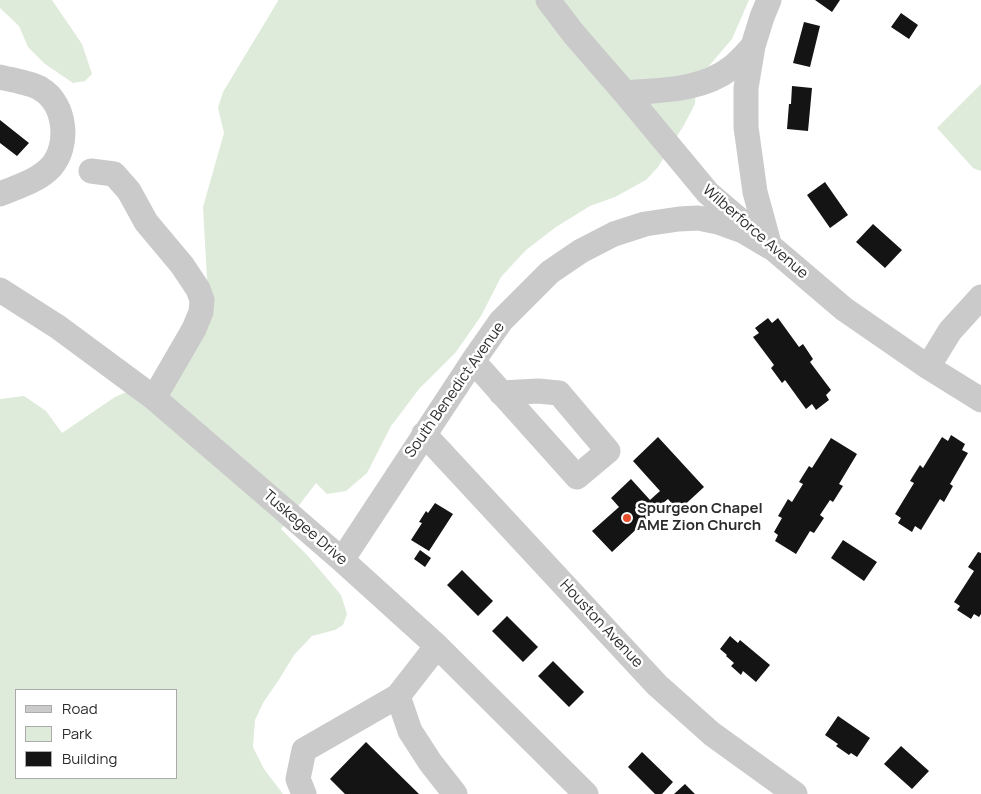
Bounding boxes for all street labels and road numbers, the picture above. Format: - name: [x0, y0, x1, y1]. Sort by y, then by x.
- street label: Wilberforce Avenue: [698, 181, 812, 283]
- street label: South Benedict Avenue: [401, 319, 509, 461]
- street label: Tuskegee Drive: [259, 487, 351, 569]
- street label: Houston Avenue: [556, 576, 646, 672]

